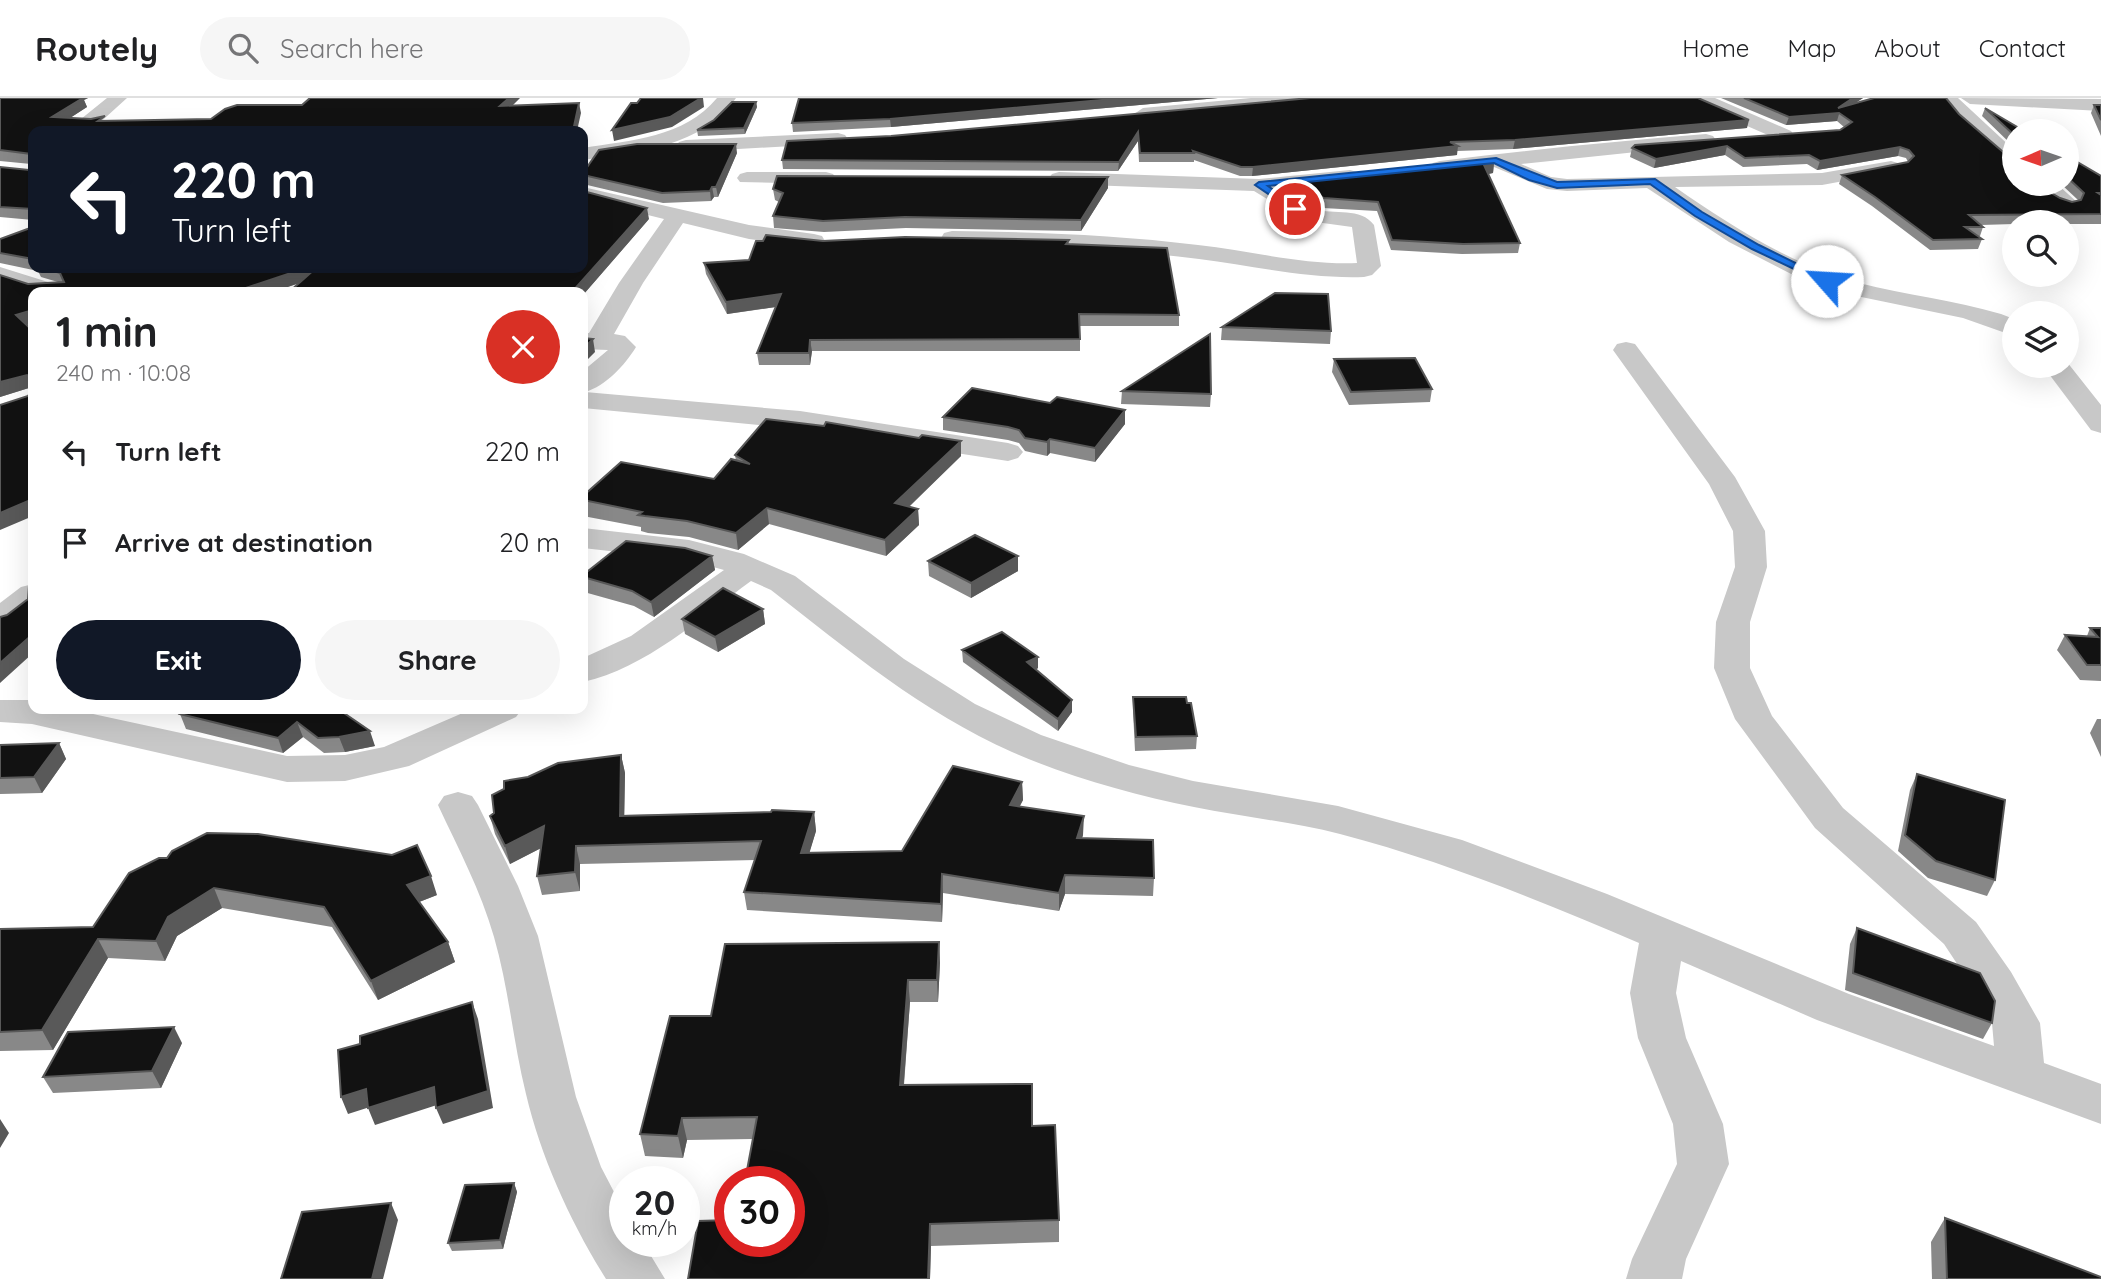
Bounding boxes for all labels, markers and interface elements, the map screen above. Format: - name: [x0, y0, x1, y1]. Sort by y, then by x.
- search box: [200, 17, 690, 80]
- text: Routely: [35, 28, 158, 69]
- icon: search: [224, 29, 262, 67]
- text: Search here: [280, 32, 424, 65]
- text: Home: [1682, 33, 1749, 63]
- text: Map: [1787, 33, 1836, 63]
- text: About: [1874, 33, 1941, 63]
- text: Contact: [1979, 33, 2066, 63]
- north arrow: [2002, 119, 2079, 196]
- map controls: [2002, 119, 2079, 378]
- text: 220 m: [171, 149, 316, 210]
- icon: left: [56, 154, 147, 245]
- pin: [1265, 179, 1325, 239]
- icon: arrive: [1276, 190, 1314, 228]
- text: Turn left: [171, 210, 292, 250]
- button: search: [2002, 210, 2079, 287]
- position arrow: [1790, 244, 1864, 318]
- button: layers: [2002, 301, 2079, 378]
- text: 1 min: [56, 305, 158, 358]
- button: close: [486, 310, 560, 384]
- text: 240 m · 10:08: [56, 358, 191, 387]
- icon: left: [56, 433, 94, 471]
- text: Turn left: [115, 435, 222, 468]
- text: 220 m: [485, 435, 560, 468]
- icon: arrive: [56, 524, 94, 562]
- text: Arrive at destination: [115, 526, 373, 559]
- text: 20 m: [499, 526, 560, 559]
- button: Exit: [56, 620, 301, 700]
- button: Share: [315, 620, 560, 700]
- speed limit sign: 30: [714, 1166, 805, 1257]
- text: 20: [634, 1180, 675, 1224]
- text: km/h: [632, 1217, 677, 1240]

